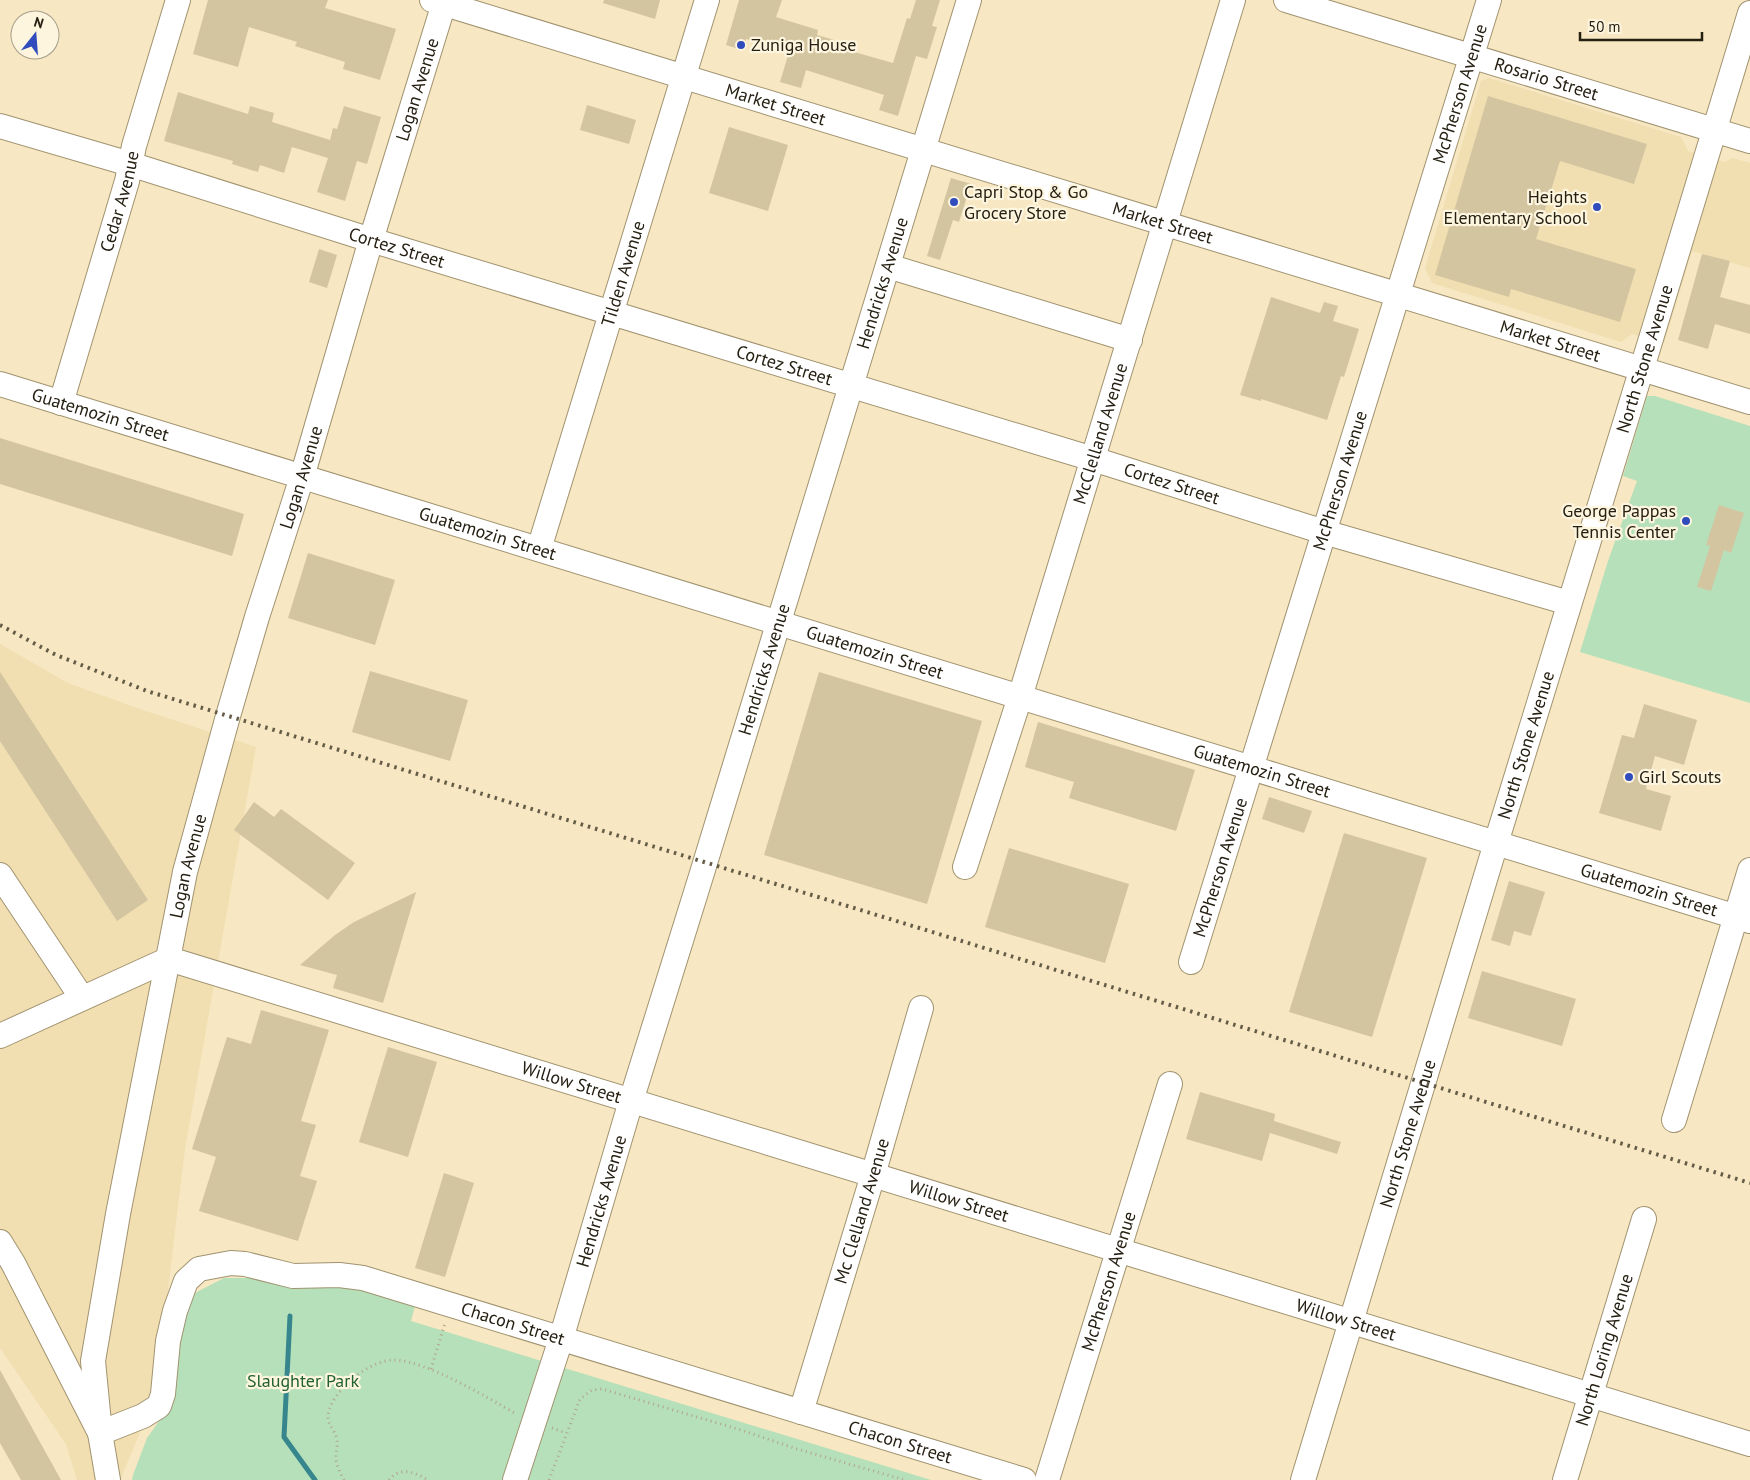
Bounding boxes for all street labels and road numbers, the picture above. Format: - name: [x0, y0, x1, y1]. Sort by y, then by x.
- street label: McPherson Avenue: [1427, 21, 1492, 166]
- street label: Logan Avenue: [390, 35, 444, 144]
- street label: Rosario Street: [1492, 52, 1601, 105]
- street label: Market Street: [723, 78, 829, 130]
- street label: Cedar Avenue: [95, 149, 144, 255]
- street label: Market Street: [1110, 196, 1216, 249]
- street label: Hendricks Avenue: [851, 214, 913, 352]
- street label: Tilden Avenue: [596, 218, 650, 329]
- street label: Cortez Street: [346, 222, 448, 273]
- street label: North Stone Avenue: [1611, 282, 1678, 436]
- street label: Market Street: [1497, 314, 1603, 367]
- street label: Cortez Street: [734, 339, 835, 390]
- street label: McClelland Avenue: [1068, 360, 1132, 507]
- street label: Guatemozin Street: [29, 382, 172, 446]
- street label: McPherson Avenue: [1307, 408, 1372, 553]
- street label: Logan Avenue: [274, 423, 327, 532]
- street label: Cortez Street: [1121, 457, 1222, 509]
- street label: Guatemozin Street: [416, 501, 559, 565]
- street label: Hendricks Avenue: [733, 601, 795, 738]
- street label: Guatemozin Street: [803, 620, 946, 684]
- street label: North Stone Avenue: [1492, 668, 1559, 822]
- street label: Guatemozin Street: [1191, 739, 1333, 803]
- street label: McPherson Avenue: [1187, 795, 1252, 940]
- street label: Logan Avenue: [164, 811, 211, 920]
- street label: Guatemozin Street: [1578, 858, 1721, 921]
- street label: Willow Street: [519, 1056, 624, 1108]
- street label: North Stone Avenue: [1374, 1056, 1441, 1210]
- street label: Hendricks Avenue: [571, 1132, 631, 1270]
- street label: Mc Clelland Avenue: [829, 1135, 894, 1286]
- street label: Willow Street: [906, 1175, 1012, 1227]
- street label: McPherson Avenue: [1076, 1208, 1141, 1354]
- street label: North Loring Avenue: [1570, 1271, 1638, 1429]
- street label: Willow Street: [1293, 1293, 1399, 1346]
- street label: Chacon Street: [458, 1297, 568, 1350]
- street label: Chacon Street: [846, 1415, 955, 1468]

